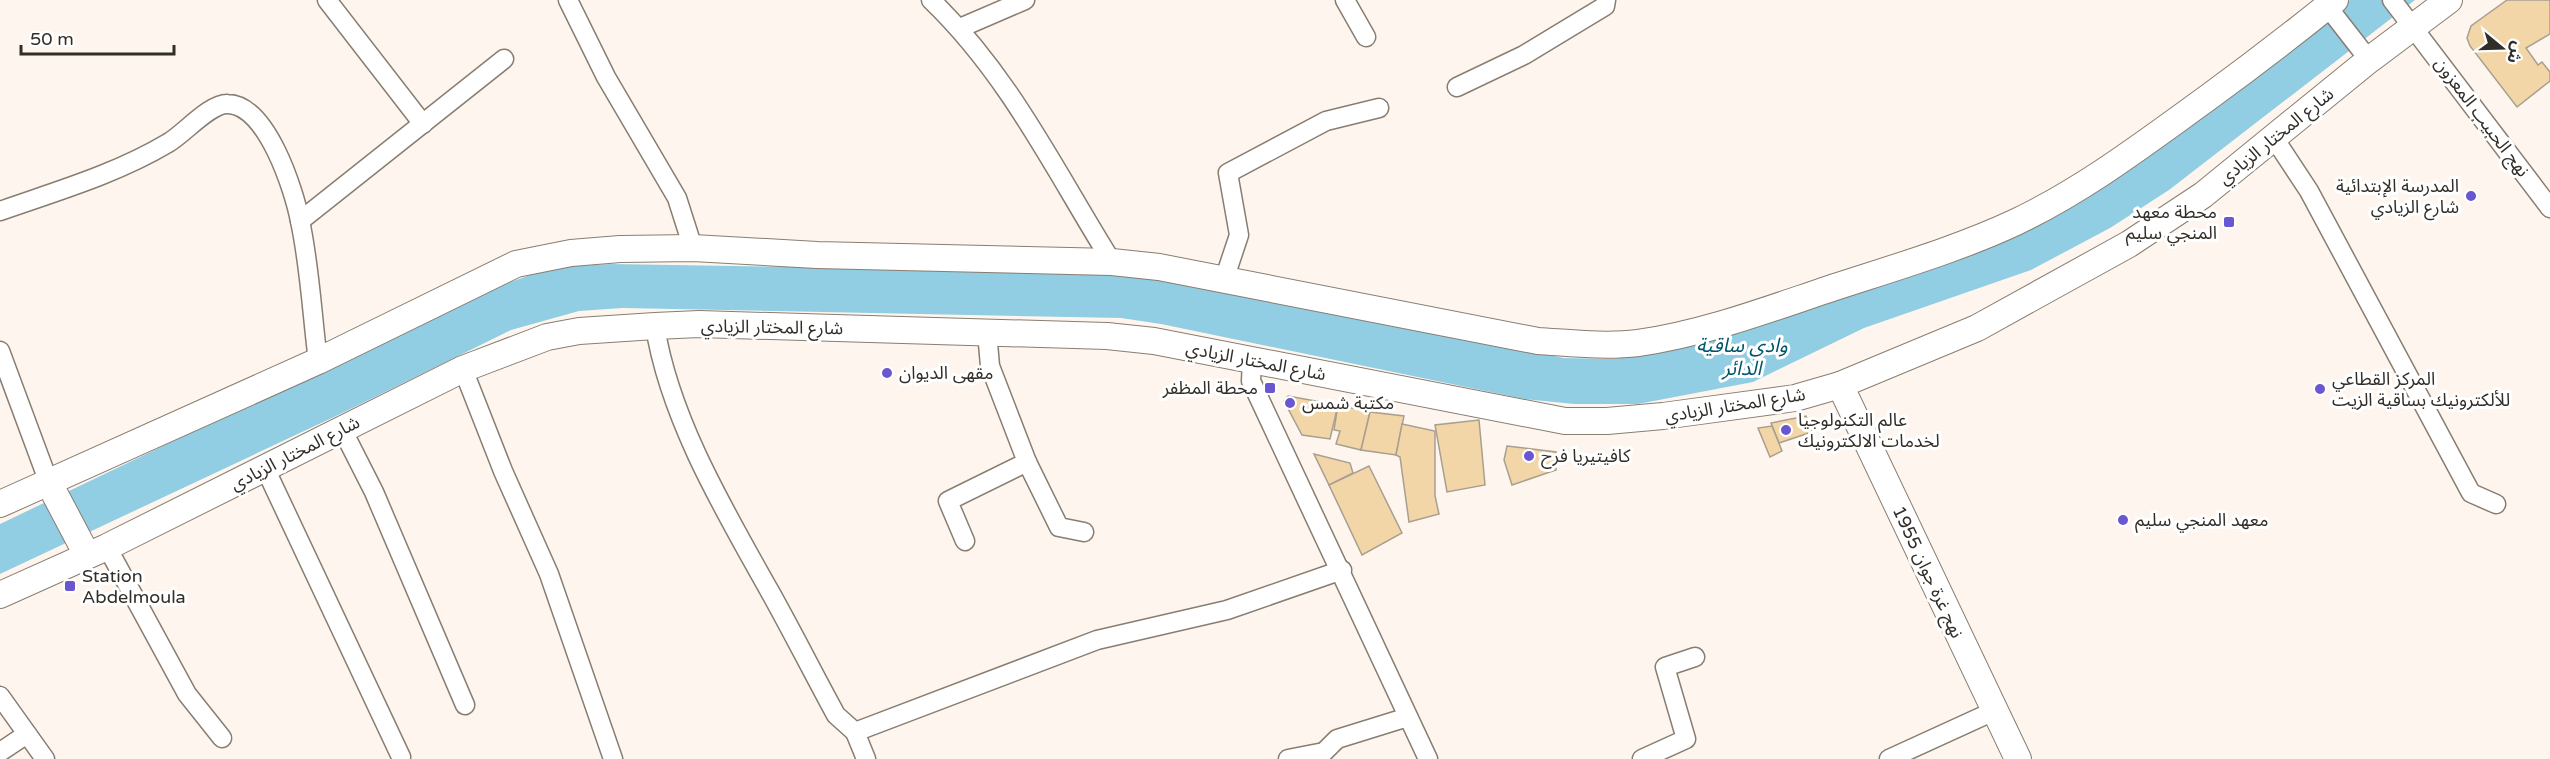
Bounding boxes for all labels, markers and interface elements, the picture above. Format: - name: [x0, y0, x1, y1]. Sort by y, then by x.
- scale bar: [21, 18, 174, 56]
- north arrow: [2472, 18, 2532, 78]
- text: 50 m: [30, 28, 74, 50]
- text: ش: [2502, 39, 2528, 66]
- street label: نهج الحبيب المعزون: [2428, 53, 2534, 182]
- street label: شارع المختار الزيادي: [2214, 83, 2340, 192]
- place label: المدرسة الإبتدائية شارع الزيادي: [2336, 175, 2459, 221]
- marker: المدرسة الإبتدائية شارع الزيادي: [2464, 189, 2478, 203]
- place label: محطة معهد المنجي سليم: [2126, 201, 2217, 246]
- marker: محطة معهد المنجي سليم: [2222, 215, 2236, 229]
- street label: شارع المختار الزيادي: [701, 315, 843, 342]
- water label: وادي ساقية الدائر: [1696, 334, 1788, 381]
- street label: شارع المختار الزيادي: [1183, 337, 1328, 388]
- place label: مقهى الديوان: [899, 362, 993, 384]
- marker: مقهى الديوان: [880, 366, 894, 380]
- place label: المركز القطاعي للألكترونيك بساقية الزيت: [2332, 368, 2510, 411]
- place label: محطة المظفر: [1162, 377, 1258, 399]
- marker: محطة المظفر: [1263, 381, 1277, 395]
- marker: المركز القطاعي للألكترونيك بساقية الزيت: [2313, 382, 2327, 396]
- street label: شارع المختار الزيادي: [1663, 383, 1807, 430]
- place label: مكتبة شمس: [1302, 392, 1394, 414]
- marker: مكتبة شمس: [1283, 396, 1297, 410]
- place label: عالم التكنولوجيا لخدمات الالكترونيك: [1798, 409, 1940, 452]
- street label: شارع المختار الزيادي: [227, 411, 365, 498]
- marker: عالم التكنولوجيا لخدمات الالكترونيك: [1779, 423, 1793, 437]
- place label: كافيتيريا فرح: [1541, 445, 1631, 469]
- marker: كافيتيريا فرح: [1522, 449, 1536, 463]
- street label: نهج غرة جوان 1955: [1886, 502, 1968, 642]
- place label: معهد المنجي سليم: [2135, 509, 2269, 533]
- marker: معهد المنجي سليم: [2116, 513, 2130, 527]
- place label: Station Abdelmoula: [82, 565, 186, 608]
- marker: Station Abdelmoula: [63, 579, 77, 593]

